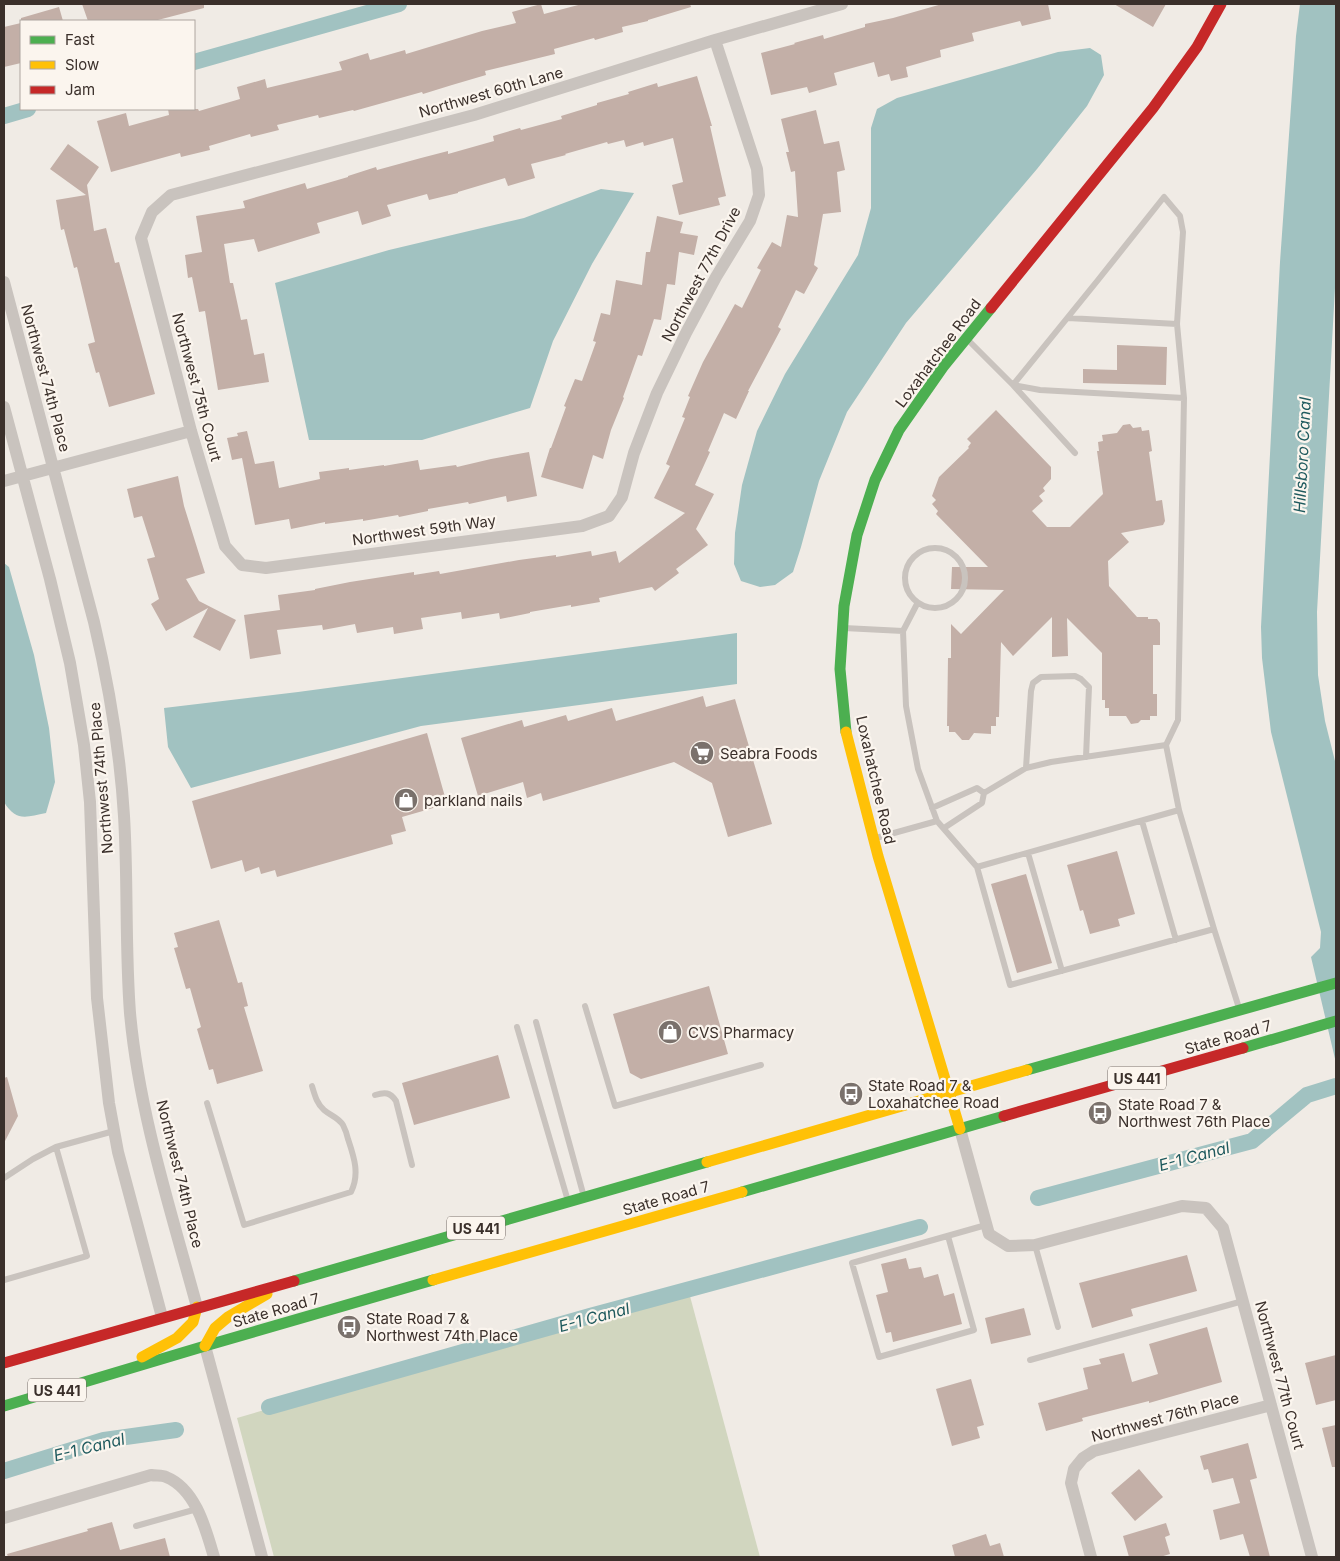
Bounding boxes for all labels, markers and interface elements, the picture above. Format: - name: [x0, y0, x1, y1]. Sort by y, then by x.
- legend: [20, 20, 195, 110]
- text: Fast: [65, 30, 95, 49]
- text: Slow: [65, 55, 99, 74]
- street label: Northwest 60th Lane: [417, 62, 565, 122]
- text: Jam: [65, 80, 95, 99]
- street label: Northwest 77th Drive: [657, 203, 745, 345]
- street label: Loxahatchee Road: [891, 295, 985, 411]
- street label: Northwest 74th Place: [17, 302, 75, 454]
- street label: Northwest 75th Court: [168, 311, 226, 463]
- water label: Hillsboro Canal: [1289, 396, 1315, 513]
- street label: Northwest 59th Way: [351, 510, 498, 550]
- street label: Northwest 74th Place: [85, 701, 117, 855]
- street label: Loxahatchee Road: [852, 714, 900, 846]
- supermarket icon: Seabra Foods: [689, 740, 715, 766]
- place label: Seabra Foods: [720, 744, 818, 763]
- shop icon: parkland nails: [393, 787, 419, 813]
- place label: parkland nails: [424, 791, 523, 810]
- street label: State Road 7: [1182, 1016, 1274, 1058]
- shop icon: CVS Pharmacy: [657, 1019, 683, 1045]
- place label: CVS Pharmacy: [688, 1023, 795, 1042]
- road number: US 441: [1108, 1066, 1166, 1090]
- place label: State Road 7 & Loxahatchee Road: [868, 1076, 999, 1112]
- bus stop icon: State Road 7 & Loxahatchee Road: [838, 1081, 864, 1107]
- place label: State Road 7 & Northwest 76th Place: [1118, 1095, 1270, 1131]
- street label: Northwest 74th Place: [152, 1098, 208, 1250]
- bus stop icon: State Road 7 & Northwest 76th Place: [1087, 1100, 1113, 1126]
- water label: E-1 Canal: [1156, 1137, 1232, 1175]
- street label: State Road 7: [620, 1177, 712, 1219]
- road number: US 441: [447, 1216, 505, 1240]
- street label: State Road 7: [230, 1289, 322, 1331]
- water label: E-1 Canal: [556, 1298, 632, 1336]
- street label: Northwest 77th Court: [1251, 1299, 1309, 1451]
- place label: State Road 7 & Northwest 74th Place: [366, 1309, 518, 1345]
- bus stop icon: State Road 7 & Northwest 74th Place: [336, 1314, 362, 1340]
- road number: US 441: [28, 1378, 86, 1402]
- street label: Northwest 76th Place: [1089, 1388, 1241, 1446]
- water label: E-1 Canal: [51, 1428, 127, 1465]

